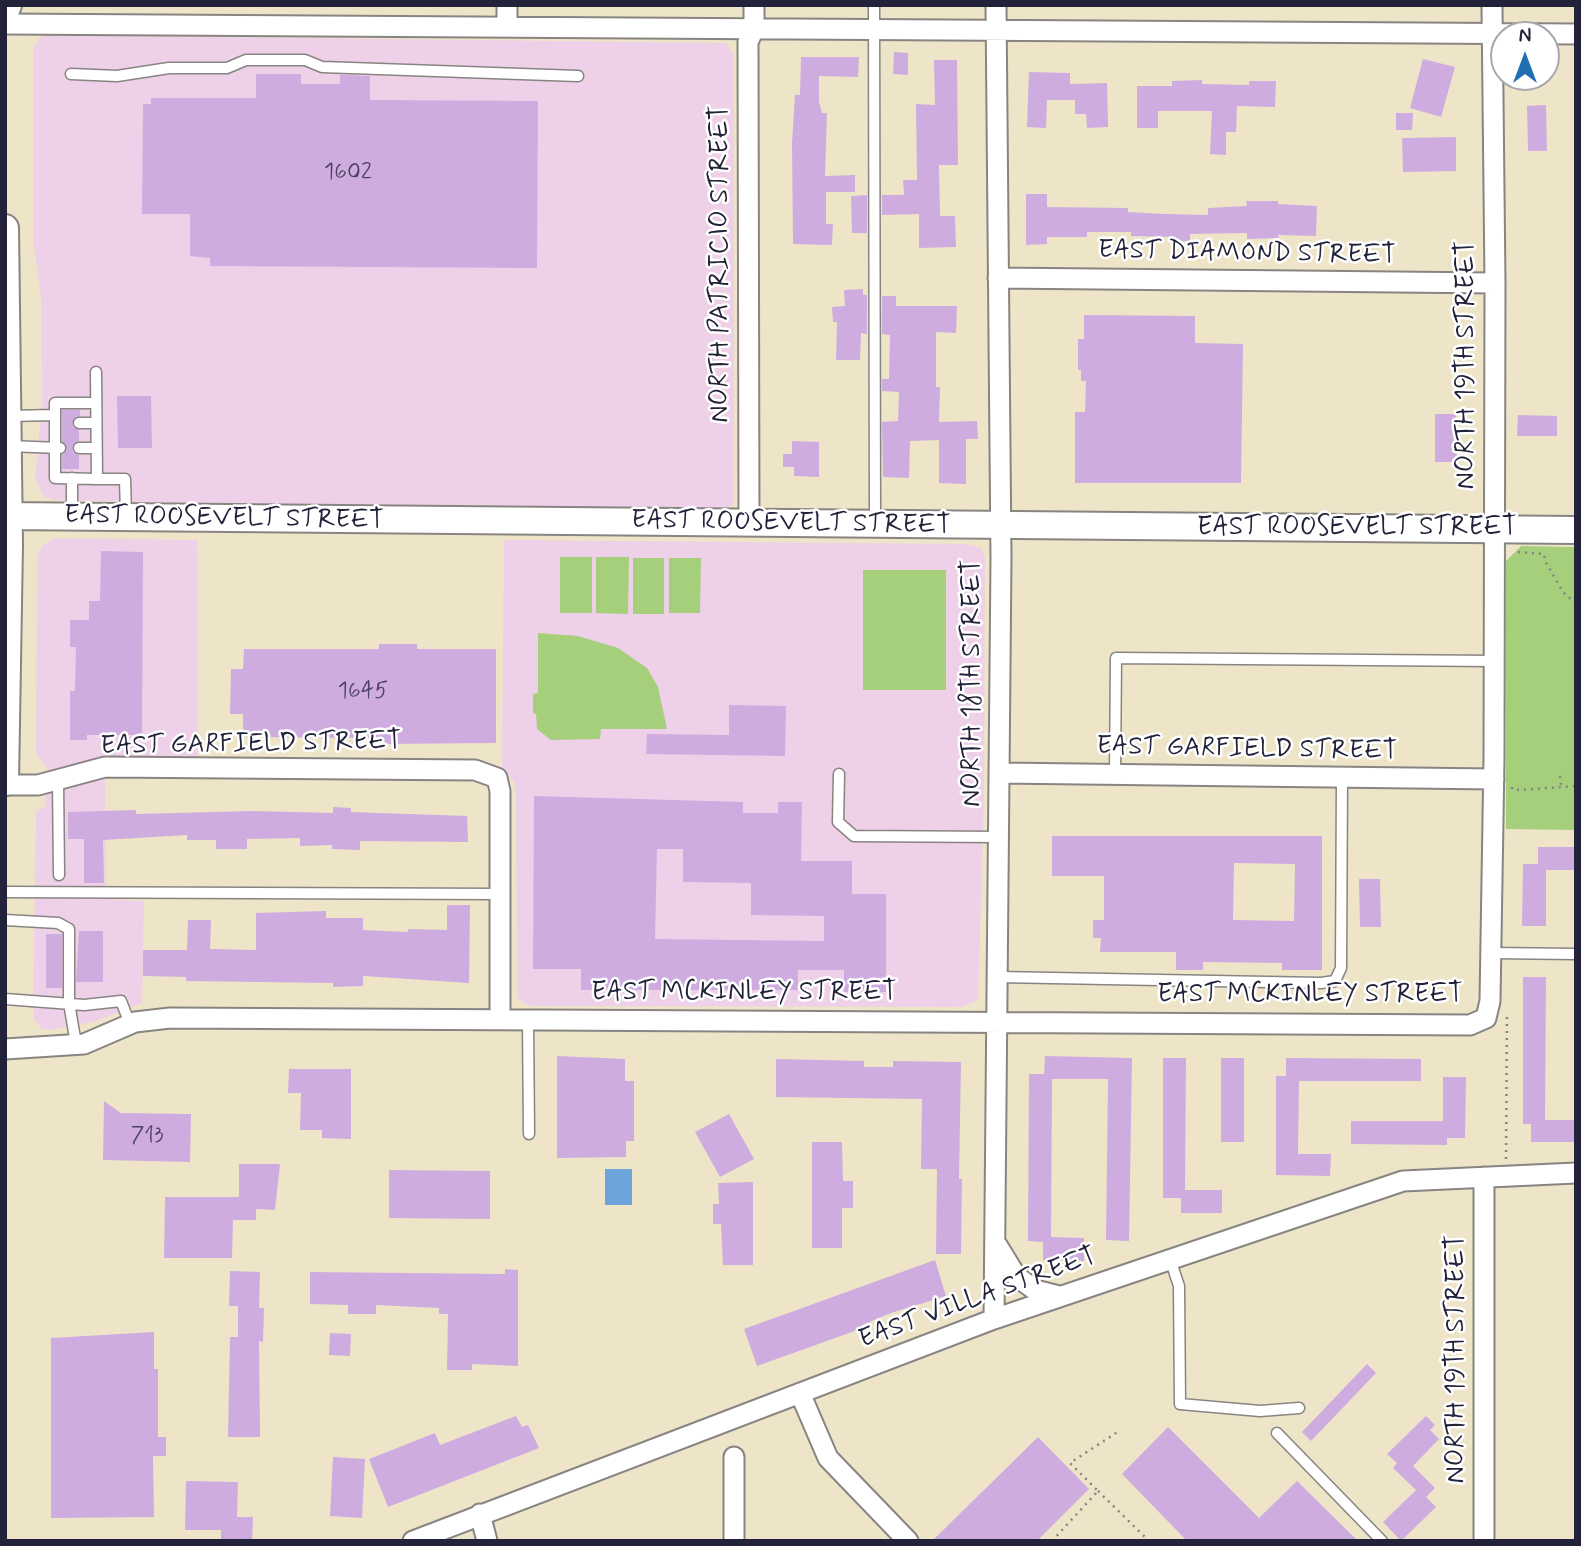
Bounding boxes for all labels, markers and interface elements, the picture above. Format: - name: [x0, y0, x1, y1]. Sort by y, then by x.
- north arrow: [1490, 21, 1560, 91]
- text: N: [1519, 24, 1531, 49]
- street label: NORTH PATRICIO STREET: [706, 105, 738, 423]
- house number: 1602: [324, 159, 372, 187]
- street label: EAST DIAMOND STREET: [1098, 236, 1396, 272]
- street label: NORTH 19TH STREET: [1452, 240, 1484, 490]
- street label: EAST ROOSEVELT STREET: [64, 501, 384, 537]
- street label: EAST ROOSEVELT STREET: [631, 506, 951, 542]
- street label: EAST ROOSEVELT STREET: [1197, 513, 1517, 545]
- street label: NORTH 18TH STREET: [958, 559, 990, 807]
- house number: 1645: [338, 678, 388, 706]
- street label: EAST GARFIELD STREET: [100, 727, 402, 763]
- street label: EAST GARFIELD STREET: [1096, 732, 1398, 768]
- street label: EAST MCKINLEY STREET: [591, 978, 897, 1010]
- street label: EAST MCKINLEY STREET: [1157, 980, 1463, 1012]
- house number: 713: [130, 1123, 164, 1151]
- street label: NORTH 19TH STREET: [1442, 1234, 1474, 1484]
- street label: EAST VILLA STREET: [855, 1241, 1101, 1357]

